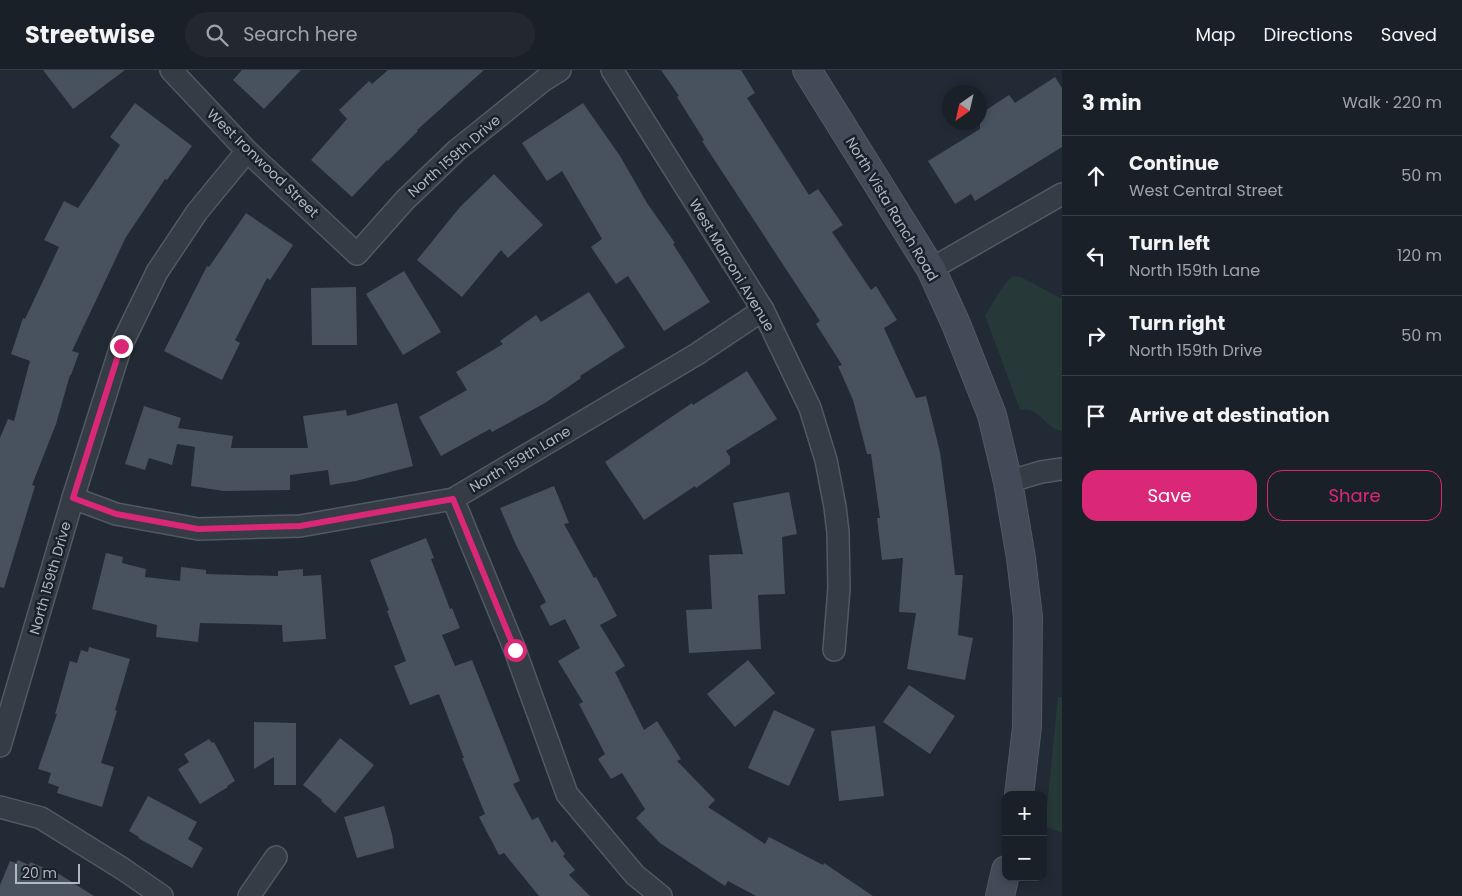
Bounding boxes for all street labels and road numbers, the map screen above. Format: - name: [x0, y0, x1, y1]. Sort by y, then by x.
- street label: West Ironwood Street: [203, 104, 323, 222]
- street label: North 159th Drive: [403, 110, 505, 202]
- street label: North Vista Ranch Road: [841, 133, 943, 285]
- street label: West Marconi Avenue: [684, 195, 780, 335]
- street label: North 159th Lane: [466, 421, 575, 497]
- street label: North 159th Drive: [24, 519, 76, 637]

